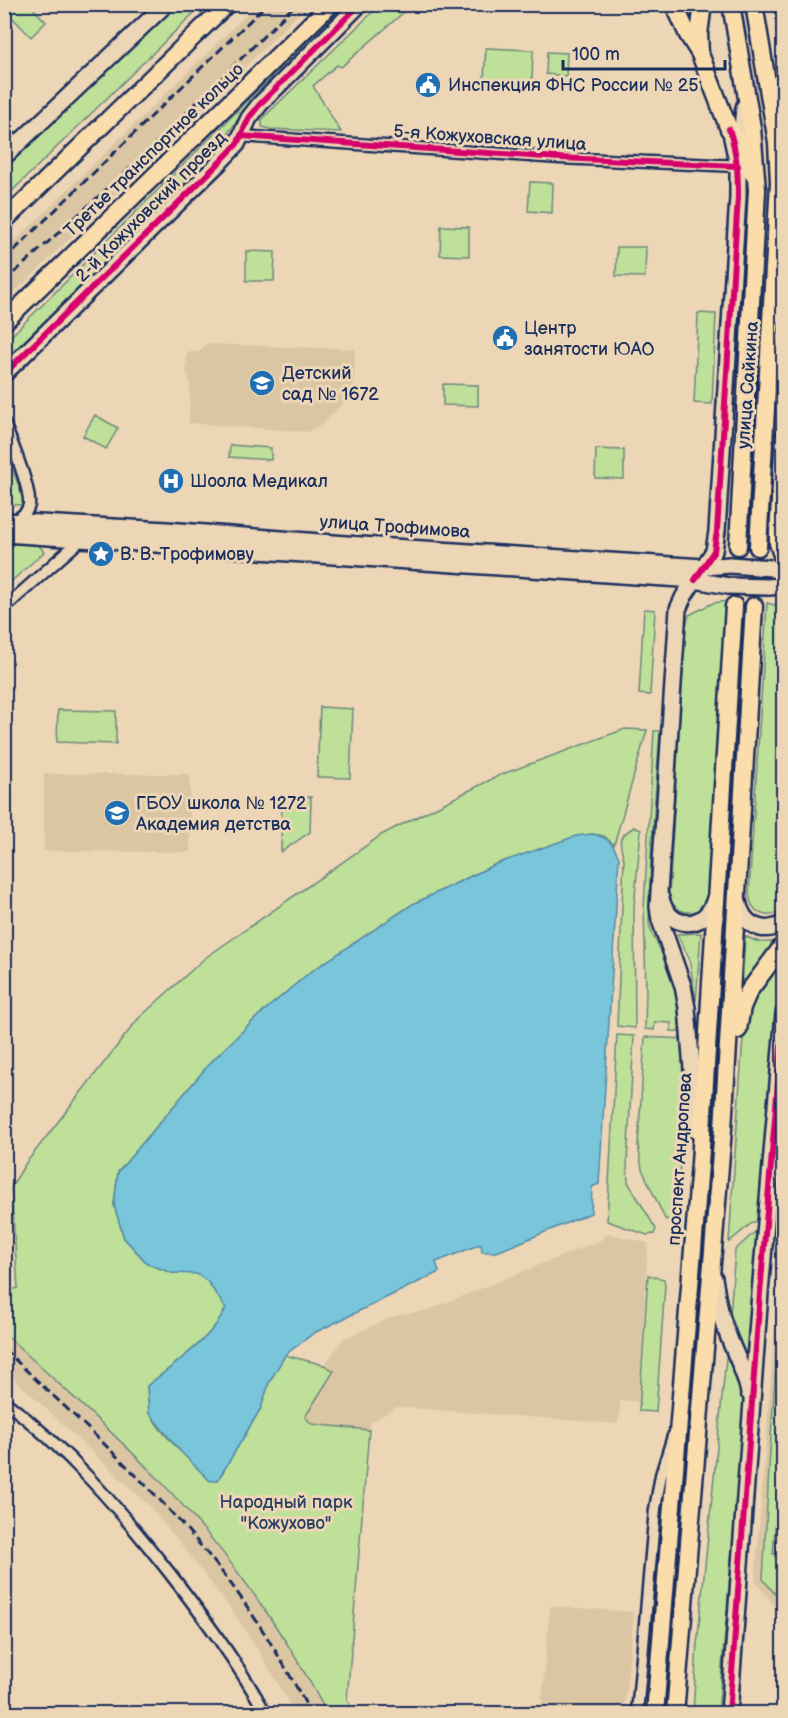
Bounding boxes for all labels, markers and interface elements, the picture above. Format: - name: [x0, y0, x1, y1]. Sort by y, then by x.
- scale bar: [563, 33, 725, 71]
- text: 100 m: [572, 44, 620, 65]
- street label: Третье транспортное кольцо: [60, 59, 248, 241]
- public building icon: Инспекция ФНС России № 25: [413, 70, 443, 100]
- place label: Инспекция ФНС России № 25: [448, 75, 699, 96]
- street label: 5-я Кожуховская улица: [393, 121, 588, 155]
- street label: 2-й Кожуховский проезд: [72, 127, 231, 286]
- place label: Центр занятости ЮАО: [524, 318, 655, 360]
- street label: улица Сайкина: [733, 320, 763, 450]
- public building icon: Центр занятости ЮАО: [490, 323, 520, 353]
- place label: Детский сад № 1672: [282, 363, 379, 405]
- school or university icon: Детский сад № 1672: [247, 368, 277, 398]
- hospital icon: Шоола Медикал: [156, 466, 186, 496]
- place label: Шоола Медикал: [190, 471, 328, 492]
- street label: улица Трофимова: [319, 511, 471, 543]
- place icon: В. В. Трофимову: [86, 539, 116, 569]
- place label: В. В. Трофимову: [120, 544, 254, 565]
- place label: ГБОУ школа № 1272 Академия детства: [135, 793, 307, 835]
- school or university icon: ГБОУ школа № 1272 Академия детства: [102, 798, 132, 828]
- street label: проспект Андропова: [663, 1071, 697, 1246]
- park label: Народный парк "Кожухово": [219, 1492, 353, 1534]

